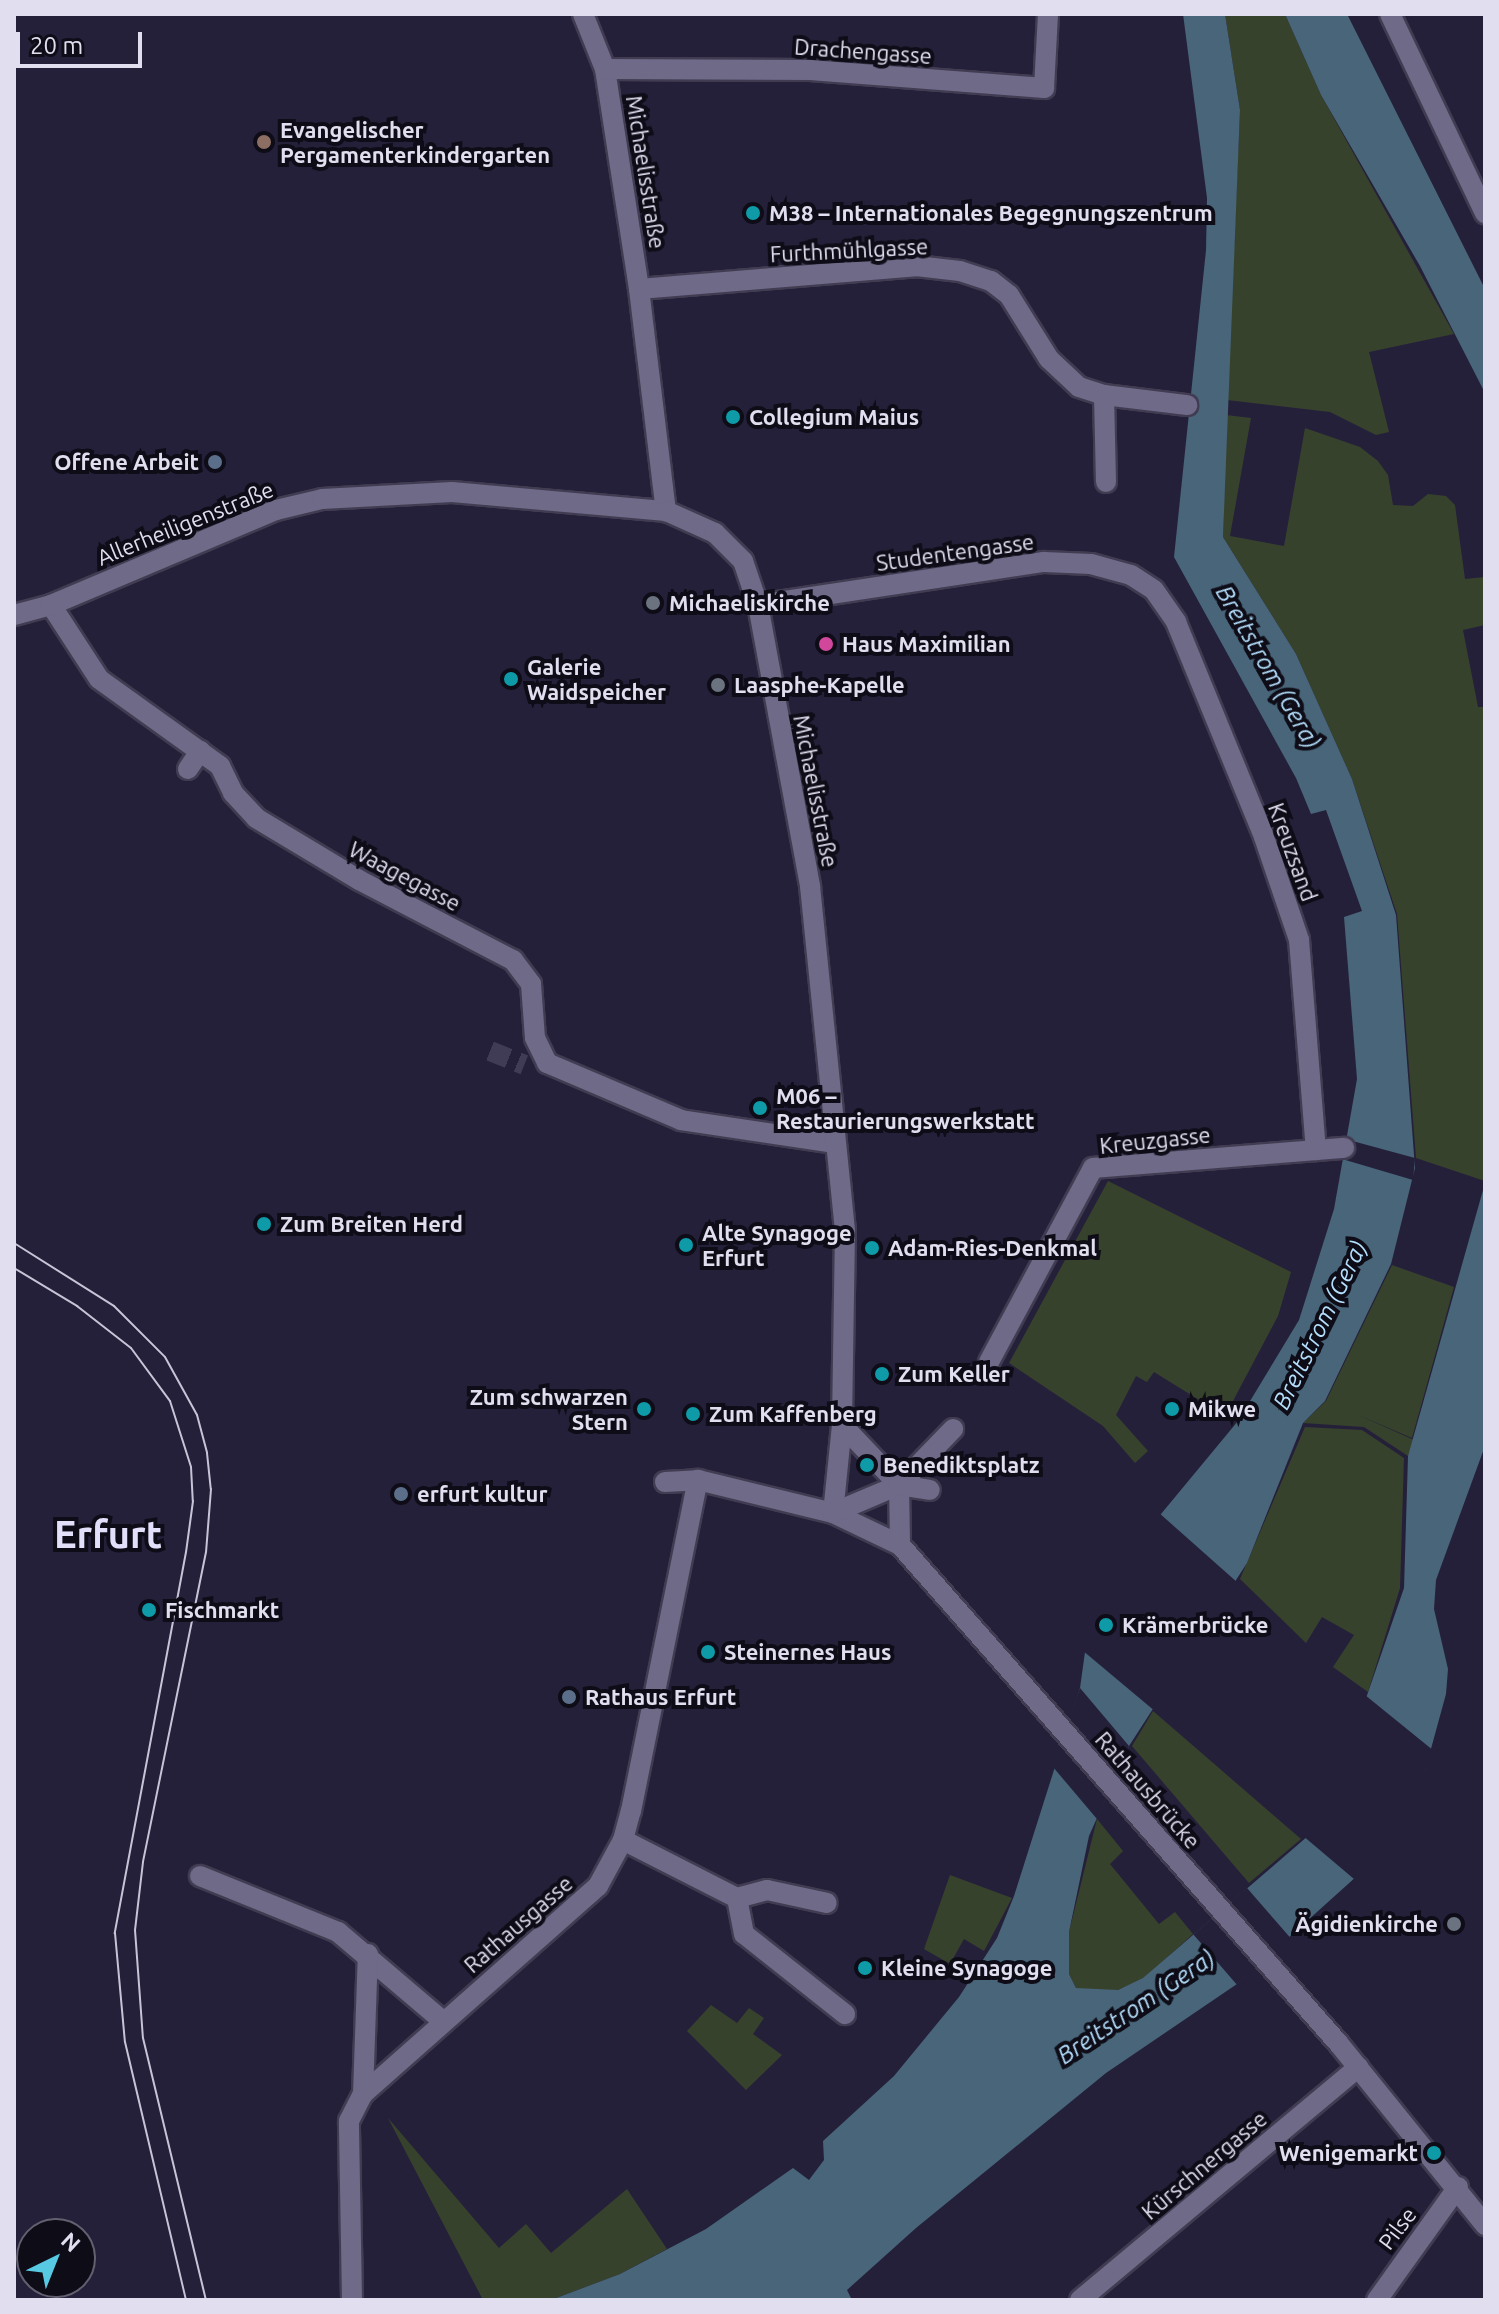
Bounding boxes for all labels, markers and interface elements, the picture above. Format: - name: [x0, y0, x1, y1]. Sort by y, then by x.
- scale bar: [20, 16, 146, 66]
- text: 20 m: [30, 32, 83, 59]
- street label: Drachengasse: [793, 33, 933, 69]
- street label: Michaelisstraße: [621, 94, 671, 250]
- place label: Evangelischer Pergamenterkindergarten: [280, 116, 550, 168]
- marker: Evangelischer Pergamenterkindergarten: [255, 133, 273, 151]
- place label: M38 – Internationales Begegnungszentrum: [769, 200, 1213, 226]
- marker: M38 – Internationales Begegnungszentrum: [744, 204, 762, 222]
- street label: Furthmühlgasse: [769, 233, 929, 267]
- place label: Collegium Maius: [749, 404, 919, 430]
- marker: Collegium Maius: [724, 408, 742, 426]
- place label: Offene Arbeit: [54, 449, 199, 475]
- marker: Offene Arbeit: [206, 453, 224, 471]
- street label: Allerheiligenstraße: [93, 476, 277, 570]
- street label: Studentengasse: [875, 528, 1035, 576]
- water label: Breitstrom (Gera): [1210, 580, 1326, 754]
- place label: Michaeliskirche: [669, 590, 830, 616]
- marker: Michaeliskirche: [644, 594, 662, 612]
- place label: Haus Maximilian: [842, 631, 1011, 657]
- marker: Haus Maximilian: [817, 635, 835, 653]
- place label: Galerie Waidspeicher: [527, 653, 666, 704]
- marker: Galerie Waidspeicher: [502, 670, 520, 688]
- place label: Laasphe-Kapelle: [734, 672, 905, 698]
- marker: Laasphe-Kapelle: [709, 676, 727, 694]
- street label: Michaelisstraße: [788, 713, 844, 869]
- street label: Kreuzsand: [1263, 799, 1323, 905]
- street label: Waagegasse: [345, 836, 465, 916]
- place label: M06 – Restaurierungswerkstatt: [776, 1082, 1034, 1134]
- marker: M06 – Restaurierungswerkstatt: [751, 1099, 769, 1117]
- street label: Kreuzgasse: [1098, 1121, 1212, 1159]
- place label: Zum Breiten Herd: [280, 1211, 463, 1237]
- marker: Zum Breiten Herd: [255, 1215, 273, 1233]
- place label: Alte Synagoge Erfurt: [702, 1219, 852, 1270]
- place label: Adam-Ries-Denkmal: [888, 1235, 1097, 1261]
- marker: Alte Synagoge Erfurt: [677, 1236, 695, 1254]
- water label: Breitstrom (Gera): [1267, 1236, 1373, 1414]
- marker: Adam-Ries-Denkmal: [863, 1239, 881, 1257]
- place label: Zum Keller: [898, 1361, 1010, 1387]
- marker: Zum Keller: [873, 1365, 891, 1383]
- place label: Zum schwarzen Stern: [470, 1383, 628, 1434]
- place label: Mikwe: [1188, 1396, 1256, 1422]
- marker: Zum schwarzen Stern: [635, 1400, 653, 1418]
- marker: Mikwe: [1163, 1400, 1181, 1418]
- place label: Zum Kaffenberg: [709, 1401, 877, 1427]
- marker: Zum Kaffenberg: [684, 1405, 702, 1423]
- place label: Benediktsplatz: [883, 1452, 1039, 1478]
- marker: Benediktsplatz: [858, 1456, 876, 1474]
- place label: erfurt kultur: [417, 1481, 547, 1507]
- marker: erfurt kultur: [392, 1485, 410, 1503]
- district label: Erfurt: [54, 1512, 162, 1558]
- place label: Fischmarkt: [165, 1597, 279, 1623]
- marker: Fischmarkt: [140, 1601, 158, 1619]
- place label: Krämerbrücke: [1122, 1612, 1268, 1638]
- marker: Krämerbrücke: [1097, 1616, 1115, 1634]
- place label: Steinernes Haus: [724, 1639, 891, 1665]
- marker: Steinernes Haus: [699, 1643, 717, 1661]
- place label: Rathaus Erfurt: [585, 1684, 736, 1710]
- marker: Rathaus Erfurt: [560, 1688, 578, 1706]
- street label: Rathausbrücke: [1090, 1726, 1206, 1854]
- street label: Rathausgasse: [458, 1870, 578, 1978]
- place label: Ägidienkirche: [1295, 1911, 1438, 1937]
- marker: Ägidienkirche: [1445, 1915, 1463, 1933]
- water label: Breitstrom (Gera): [1052, 1944, 1220, 2070]
- place label: Kleine Synagoge: [881, 1955, 1052, 1981]
- marker: Kleine Synagoge: [856, 1959, 874, 1977]
- street label: Kürschnergasse: [1136, 2105, 1272, 2225]
- place label: Wenigemarkt: [1279, 2140, 1418, 2166]
- marker: Wenigemarkt: [1425, 2144, 1443, 2162]
- street label: Pilse: [1373, 2202, 1421, 2254]
- north arrow: [16, 2218, 96, 2298]
- text: N: [57, 2227, 86, 2256]

